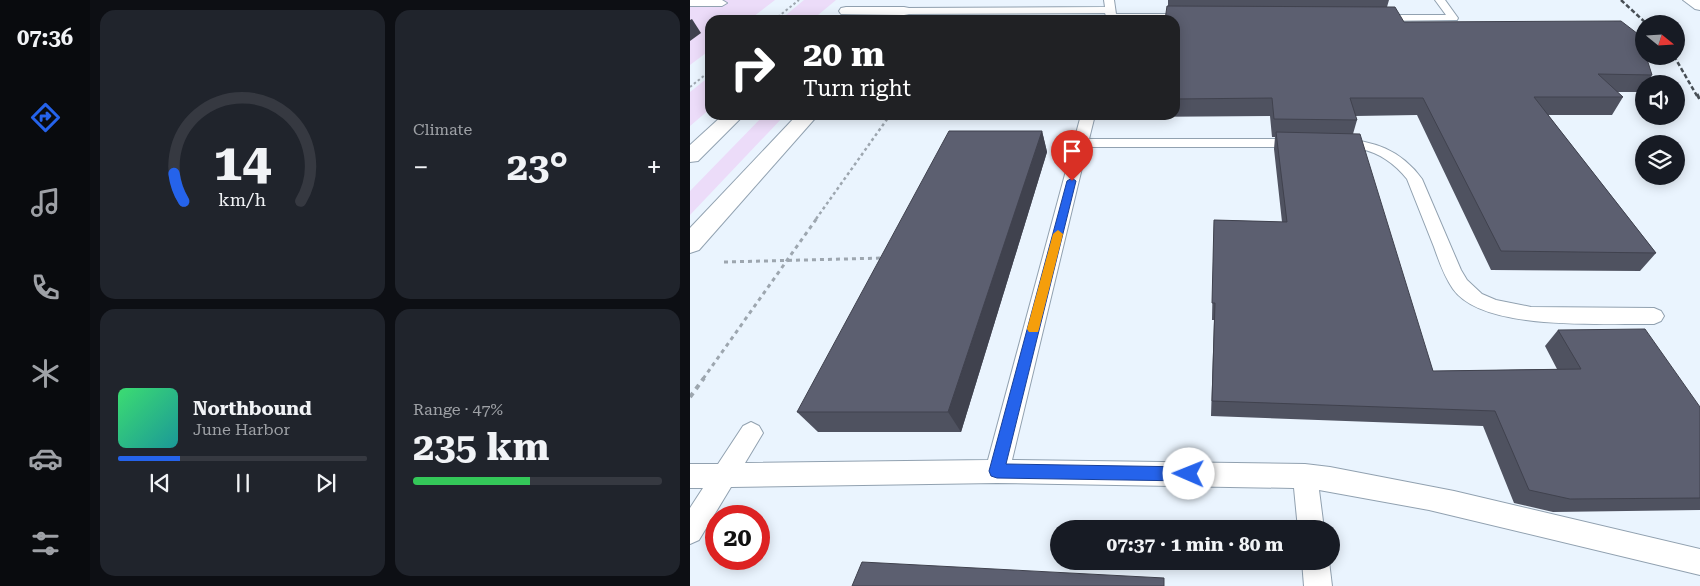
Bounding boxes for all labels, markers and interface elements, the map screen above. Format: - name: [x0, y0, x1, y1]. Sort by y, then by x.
- north arrow: [1635, 15, 1685, 65]
- map controls: [1635, 15, 1685, 185]
- text: 07:36: [17, 25, 73, 50]
- text: 20 m: [803, 34, 885, 75]
- icon: right: [720, 35, 785, 100]
- button: sound: [1635, 75, 1685, 125]
- text: Turn right: [803, 76, 911, 101]
- icon: directions: [28, 100, 63, 135]
- text: Climate: [413, 120, 472, 139]
- pin: [1051, 130, 1093, 181]
- text: 14: [213, 132, 272, 193]
- button: layers: [1635, 135, 1685, 185]
- icon: arrive: [1058, 137, 1086, 165]
- text: 23°: [507, 145, 568, 189]
- text: −: [413, 151, 429, 184]
- text: +: [646, 151, 662, 184]
- icon: music: [28, 185, 63, 220]
- text: km/h: [219, 189, 267, 210]
- icon: phone: [28, 270, 63, 305]
- icon: climate: [28, 356, 63, 391]
- text: Northbound: [193, 397, 312, 420]
- text: Range · 47%: [413, 400, 503, 419]
- text: June Harbor: [193, 420, 290, 439]
- text: 235 km: [413, 425, 549, 469]
- icon: car: [28, 441, 63, 476]
- position arrow: [1162, 447, 1214, 499]
- icon: previous: [146, 469, 174, 497]
- icon: pause: [229, 469, 257, 497]
- icon: next: [312, 469, 340, 497]
- speed limit sign: 20: [705, 505, 770, 570]
- icon: filters: [28, 526, 63, 561]
- text: 07:37 · 1 min · 80 m: [1107, 533, 1283, 556]

